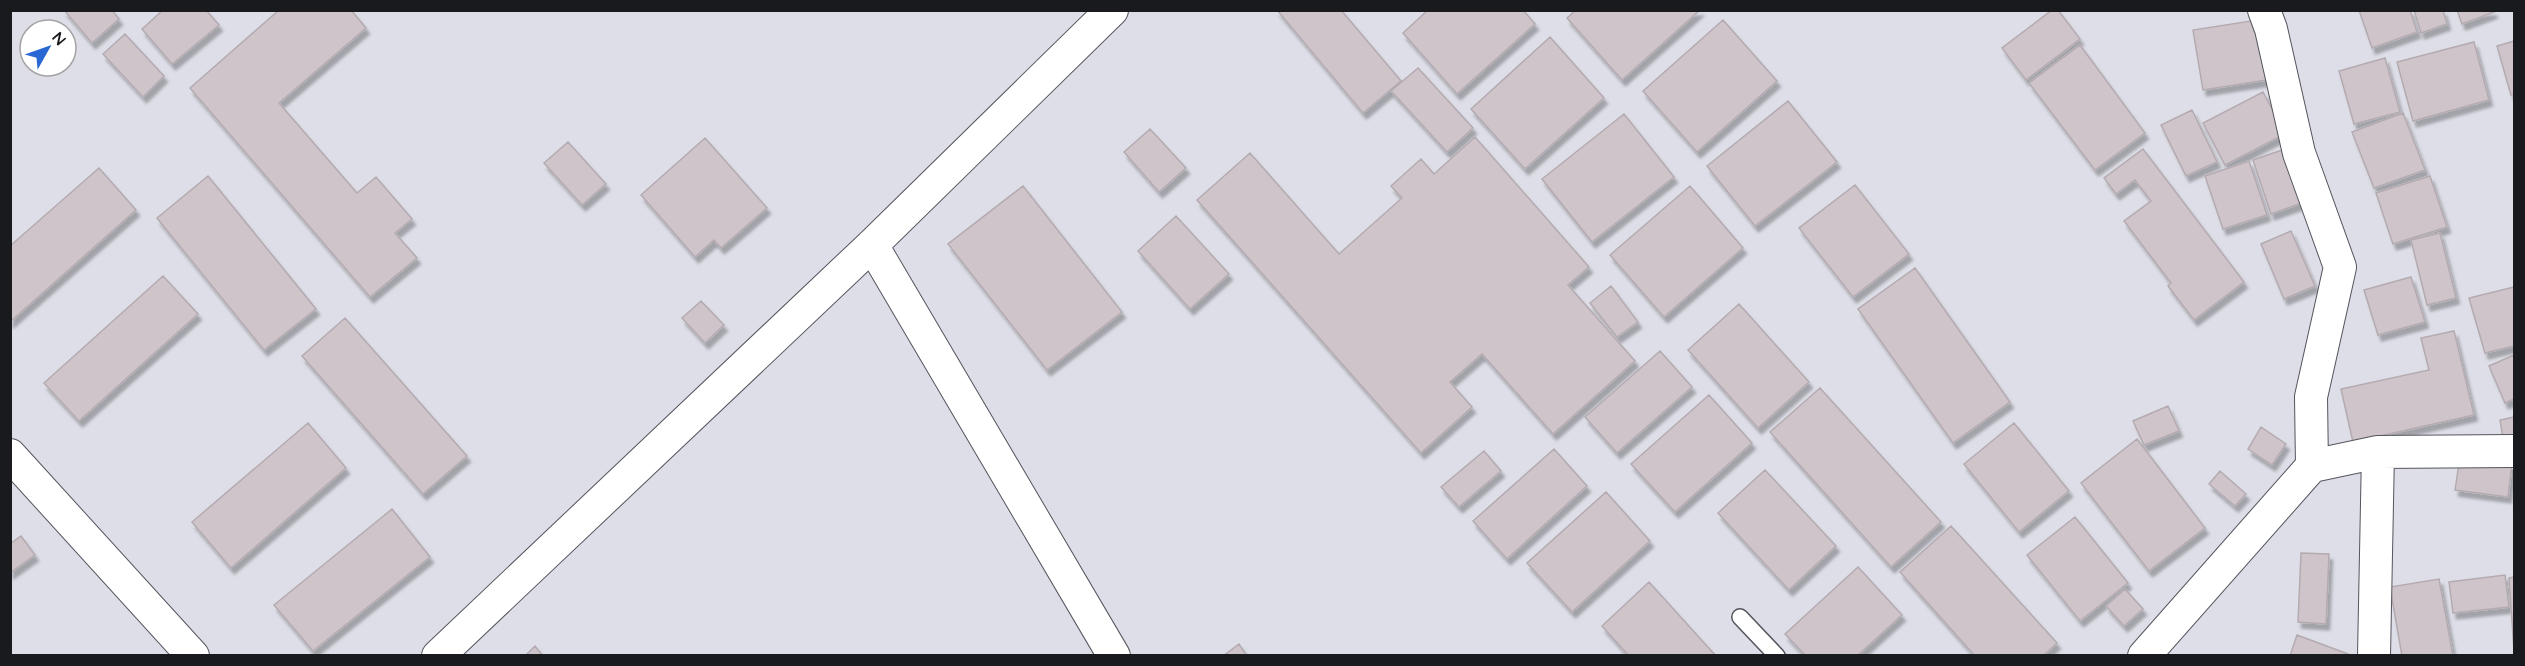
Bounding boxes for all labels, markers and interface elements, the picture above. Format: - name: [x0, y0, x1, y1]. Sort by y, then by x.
- north arrow: [18, 18, 78, 78]
- text: N: [48, 27, 71, 49]

